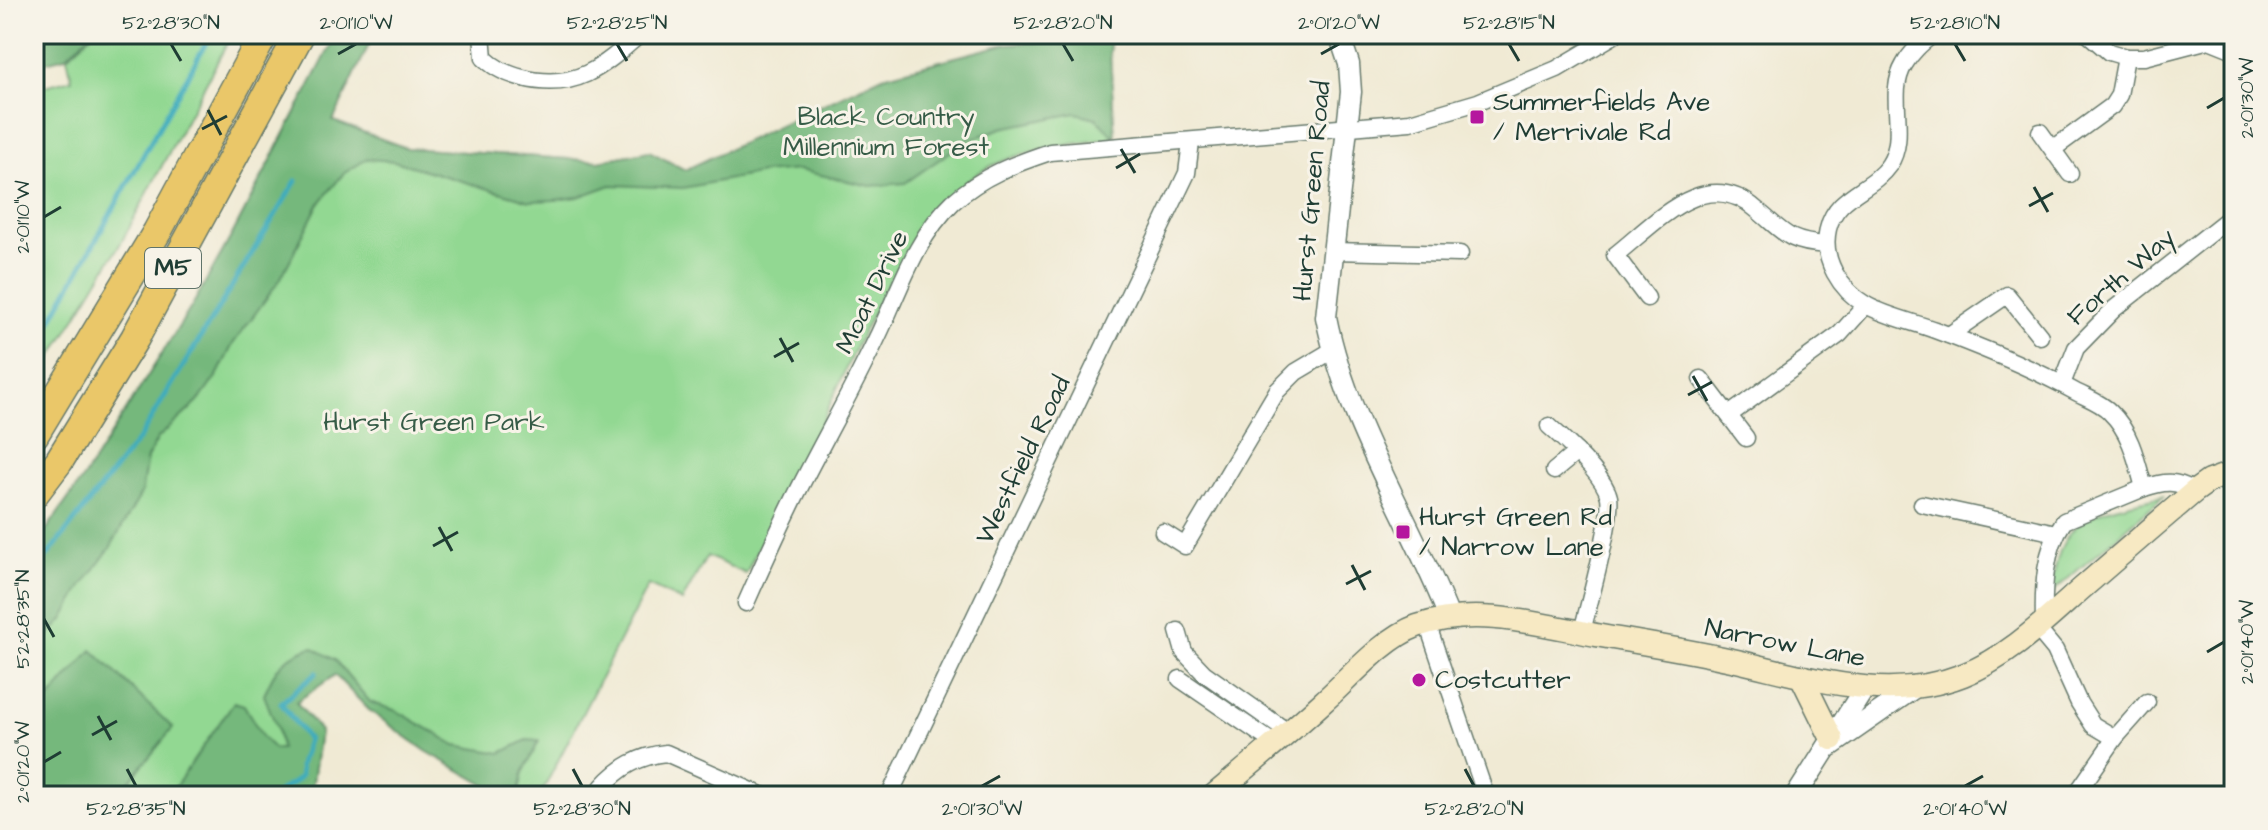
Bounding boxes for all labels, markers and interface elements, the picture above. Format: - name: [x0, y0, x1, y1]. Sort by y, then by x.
- text: 52°28'30"N: [122, 9, 220, 37]
- text: 2°01'10"W: [320, 9, 393, 37]
- text: 52°28'25"N: [567, 9, 667, 37]
- text: 52°28'20"N: [1014, 9, 1112, 37]
- text: 2°01'20"W: [1298, 9, 1380, 37]
- text: 52°28'15"N: [1463, 9, 1555, 37]
- text: 52°28'10"N: [1910, 9, 2000, 37]
- text: 2°01'30"W: [2233, 58, 2261, 138]
- street label: Hurst Green Road: [1284, 79, 1340, 303]
- place label: Summerfields Ave / Merrivale Rd: [1493, 84, 1710, 150]
- park label: Black Country Millennium Forest: [783, 99, 990, 165]
- marker: Summerfields Ave / Merrivale Rd: [1468, 108, 1486, 126]
- text: 2°01'10"W: [9, 180, 37, 253]
- street label: Forth Way: [2059, 220, 2184, 336]
- street label: Moat Drive: [827, 224, 917, 360]
- road number: M5: [145, 248, 201, 288]
- street label: Westfield Road: [967, 370, 1079, 550]
- park label: Hurst Green Park: [323, 404, 545, 440]
- place label: Hurst Green Rd / Narrow Lane: [1419, 499, 1612, 565]
- marker: Hurst Green Rd / Narrow Lane: [1394, 523, 1412, 541]
- text: 52°28'35"N: [9, 569, 37, 669]
- text: 2°01'40"W: [2233, 600, 2261, 684]
- street label: Narrow Lane: [1702, 610, 1868, 676]
- place label: Costcutter: [1435, 662, 1571, 698]
- marker: Costcutter: [1410, 671, 1428, 689]
- text: 2°01'20"W: [9, 721, 37, 803]
- text: 52°28'35"N: [86, 795, 186, 823]
- text: 52°28'30"N: [533, 795, 631, 823]
- text: 2°01'30"W: [942, 795, 1022, 823]
- text: 52°28'20"N: [1425, 795, 1523, 823]
- text: 2°01'40"W: [1923, 795, 2007, 823]

